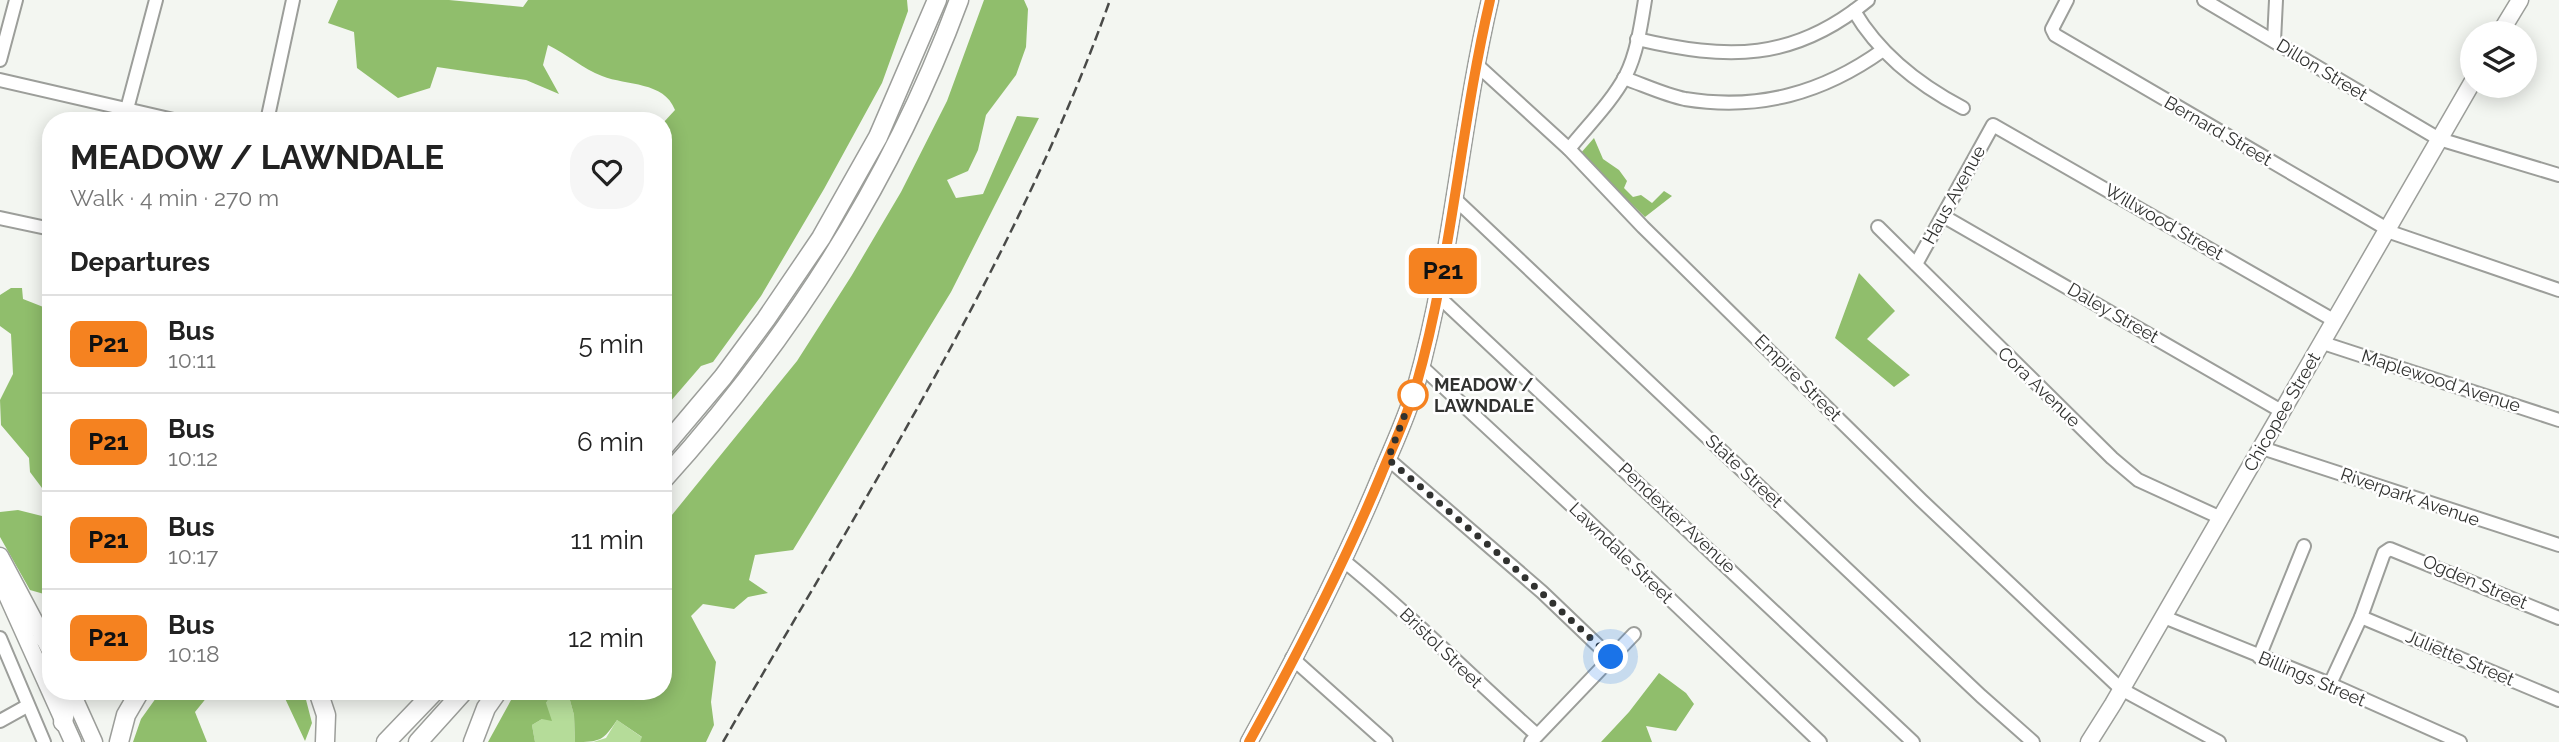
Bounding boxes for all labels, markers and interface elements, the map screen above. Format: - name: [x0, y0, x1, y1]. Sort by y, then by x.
- map controls: [2460, 21, 2537, 98]
- button: layers: [2460, 21, 2537, 98]
- street label: Dillon Street: [2273, 34, 2372, 105]
- street label: Bernard Street: [2161, 91, 2276, 170]
- button: heart: [570, 135, 644, 209]
- text: MEADOW / LAWNDALE: [70, 138, 444, 177]
- street label: Haus Avenue: [1918, 141, 1990, 248]
- street label: Willwood Street: [2101, 179, 2227, 264]
- text: Walk · 4 min · 270 m: [70, 184, 279, 211]
- text: Departures: [70, 247, 210, 277]
- line badge: P21: [1403, 248, 1483, 294]
- text: P21: [1423, 256, 1463, 285]
- street label: Daley Street: [2064, 278, 2162, 347]
- text: Bus: [168, 316, 215, 346]
- text: P21: [88, 329, 129, 358]
- text: 5 min: [578, 329, 644, 359]
- street label: Empire Street: [1751, 330, 1846, 425]
- street label: Cora Avenue: [1994, 342, 2085, 431]
- street label: Maplewood Avenue: [2359, 345, 2524, 416]
- text: 10:11: [168, 346, 216, 373]
- street label: Chicopee Street: [2239, 348, 2324, 475]
- place label: MEADOW / LAWNDALE: [1434, 374, 1534, 416]
- marker: MEADOW / LAWNDALE: [1398, 380, 1428, 410]
- text: Bus: [168, 414, 215, 444]
- text: P21: [88, 427, 129, 456]
- text: 6 min: [577, 427, 644, 457]
- street label: State Street: [1702, 430, 1787, 512]
- text: 10:12: [168, 444, 218, 471]
- street label: Pendexter Avenue: [1615, 458, 1740, 577]
- street label: Riverpark Avenue: [2338, 463, 2483, 530]
- street label: Lawndale Street: [1565, 498, 1678, 607]
- text: Bus: [168, 512, 215, 542]
- text: P21: [88, 525, 129, 554]
- text: 11 min: [570, 525, 644, 555]
- text: 10:17: [168, 542, 218, 569]
- street label: Ogden Street: [2420, 550, 2531, 613]
- street label: Bristol Street: [1396, 603, 1487, 692]
- text: Bus: [168, 610, 215, 640]
- text: P21: [88, 623, 129, 652]
- text: 12 min: [568, 623, 644, 653]
- street label: Juliette Street: [2403, 625, 2517, 690]
- your location: [1593, 639, 1628, 674]
- text: 10:18: [168, 640, 220, 667]
- street label: Billings Street: [2255, 647, 2369, 711]

